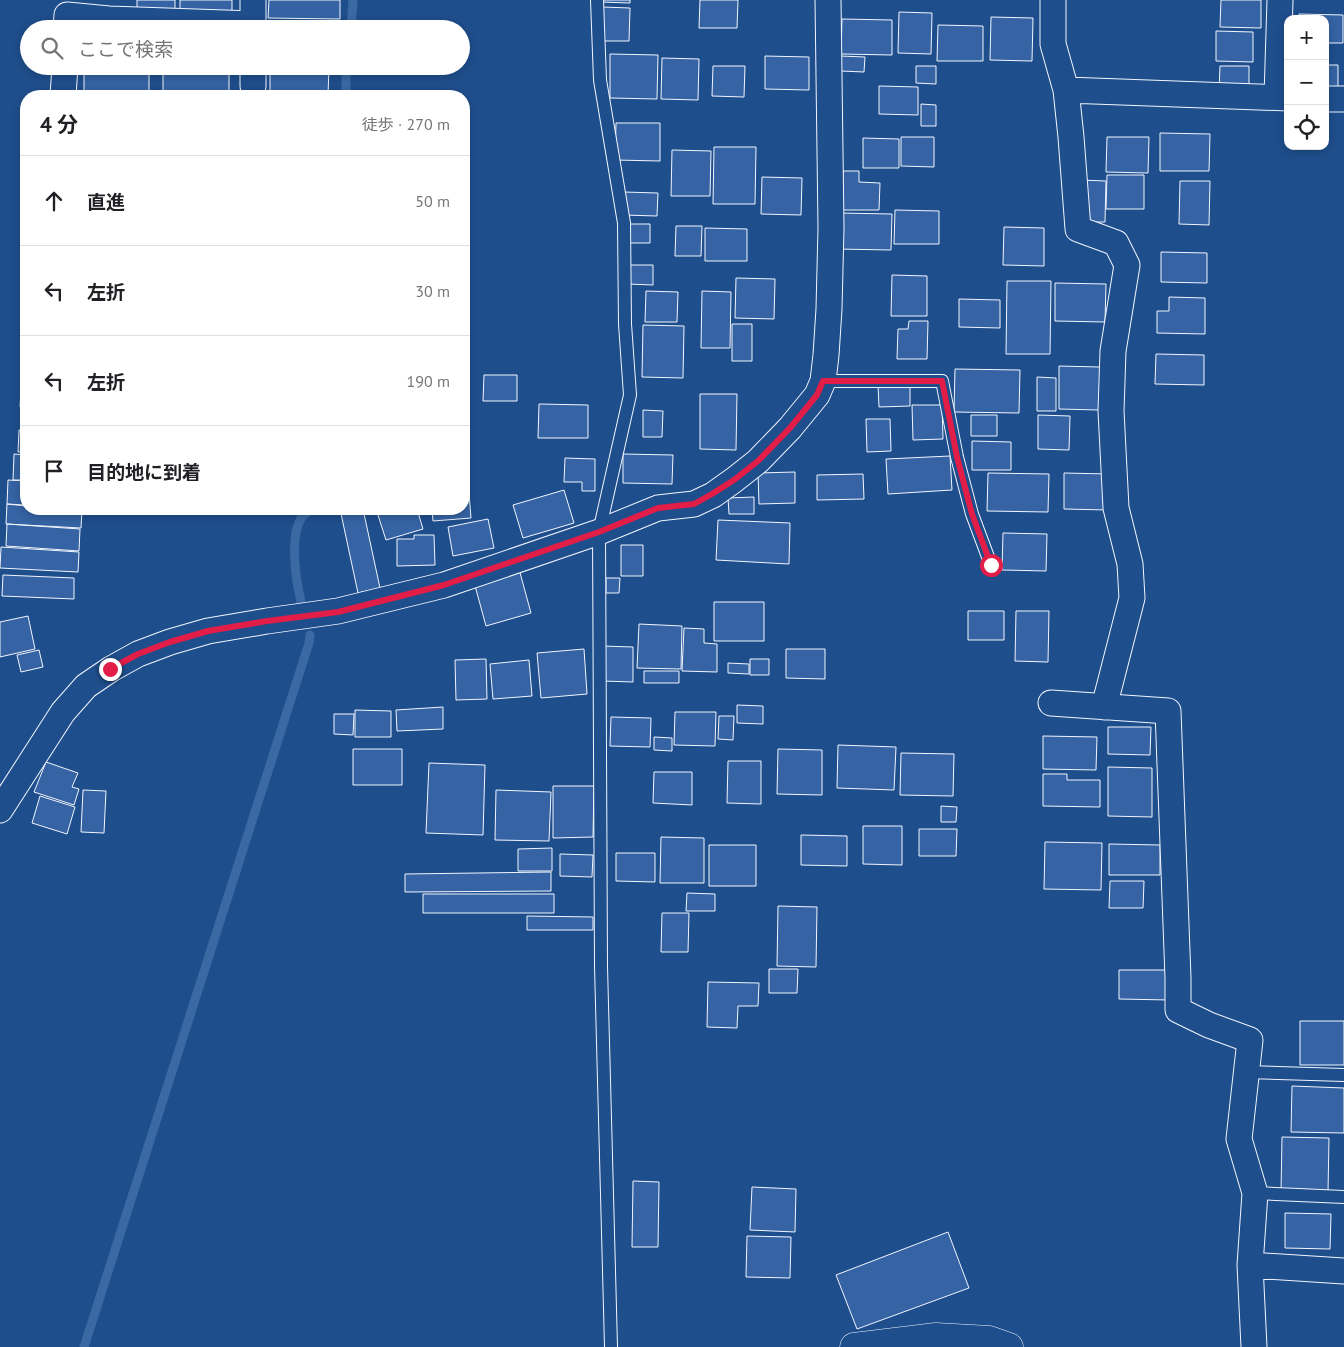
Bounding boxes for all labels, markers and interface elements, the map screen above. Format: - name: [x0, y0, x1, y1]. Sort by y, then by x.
- map controls: [1284, 15, 1329, 150]
- button: +: [1284, 15, 1329, 60]
- search box: [20, 20, 470, 75]
- icon: search: [38, 34, 66, 62]
- text: ここで検索: [78, 37, 173, 61]
- button: −: [1284, 60, 1329, 105]
- button: locate: [1284, 105, 1329, 150]
- text: 4 分: [40, 111, 78, 138]
- text: 徒歩 · 270 m: [362, 114, 450, 134]
- icon: ahead: [40, 187, 68, 215]
- text: 直進: [87, 190, 125, 214]
- text: 50 m: [415, 191, 450, 211]
- icon: left: [40, 277, 68, 305]
- text: 左折: [87, 280, 125, 304]
- text: 30 m: [415, 281, 450, 301]
- icon: left: [40, 367, 68, 395]
- text: 左折: [87, 370, 125, 394]
- text: 190 m: [407, 371, 450, 391]
- icon: arrive: [40, 457, 68, 485]
- text: 目的地に到着: [87, 460, 201, 484]
- route start: [980, 554, 1003, 577]
- route end: [99, 658, 122, 681]

